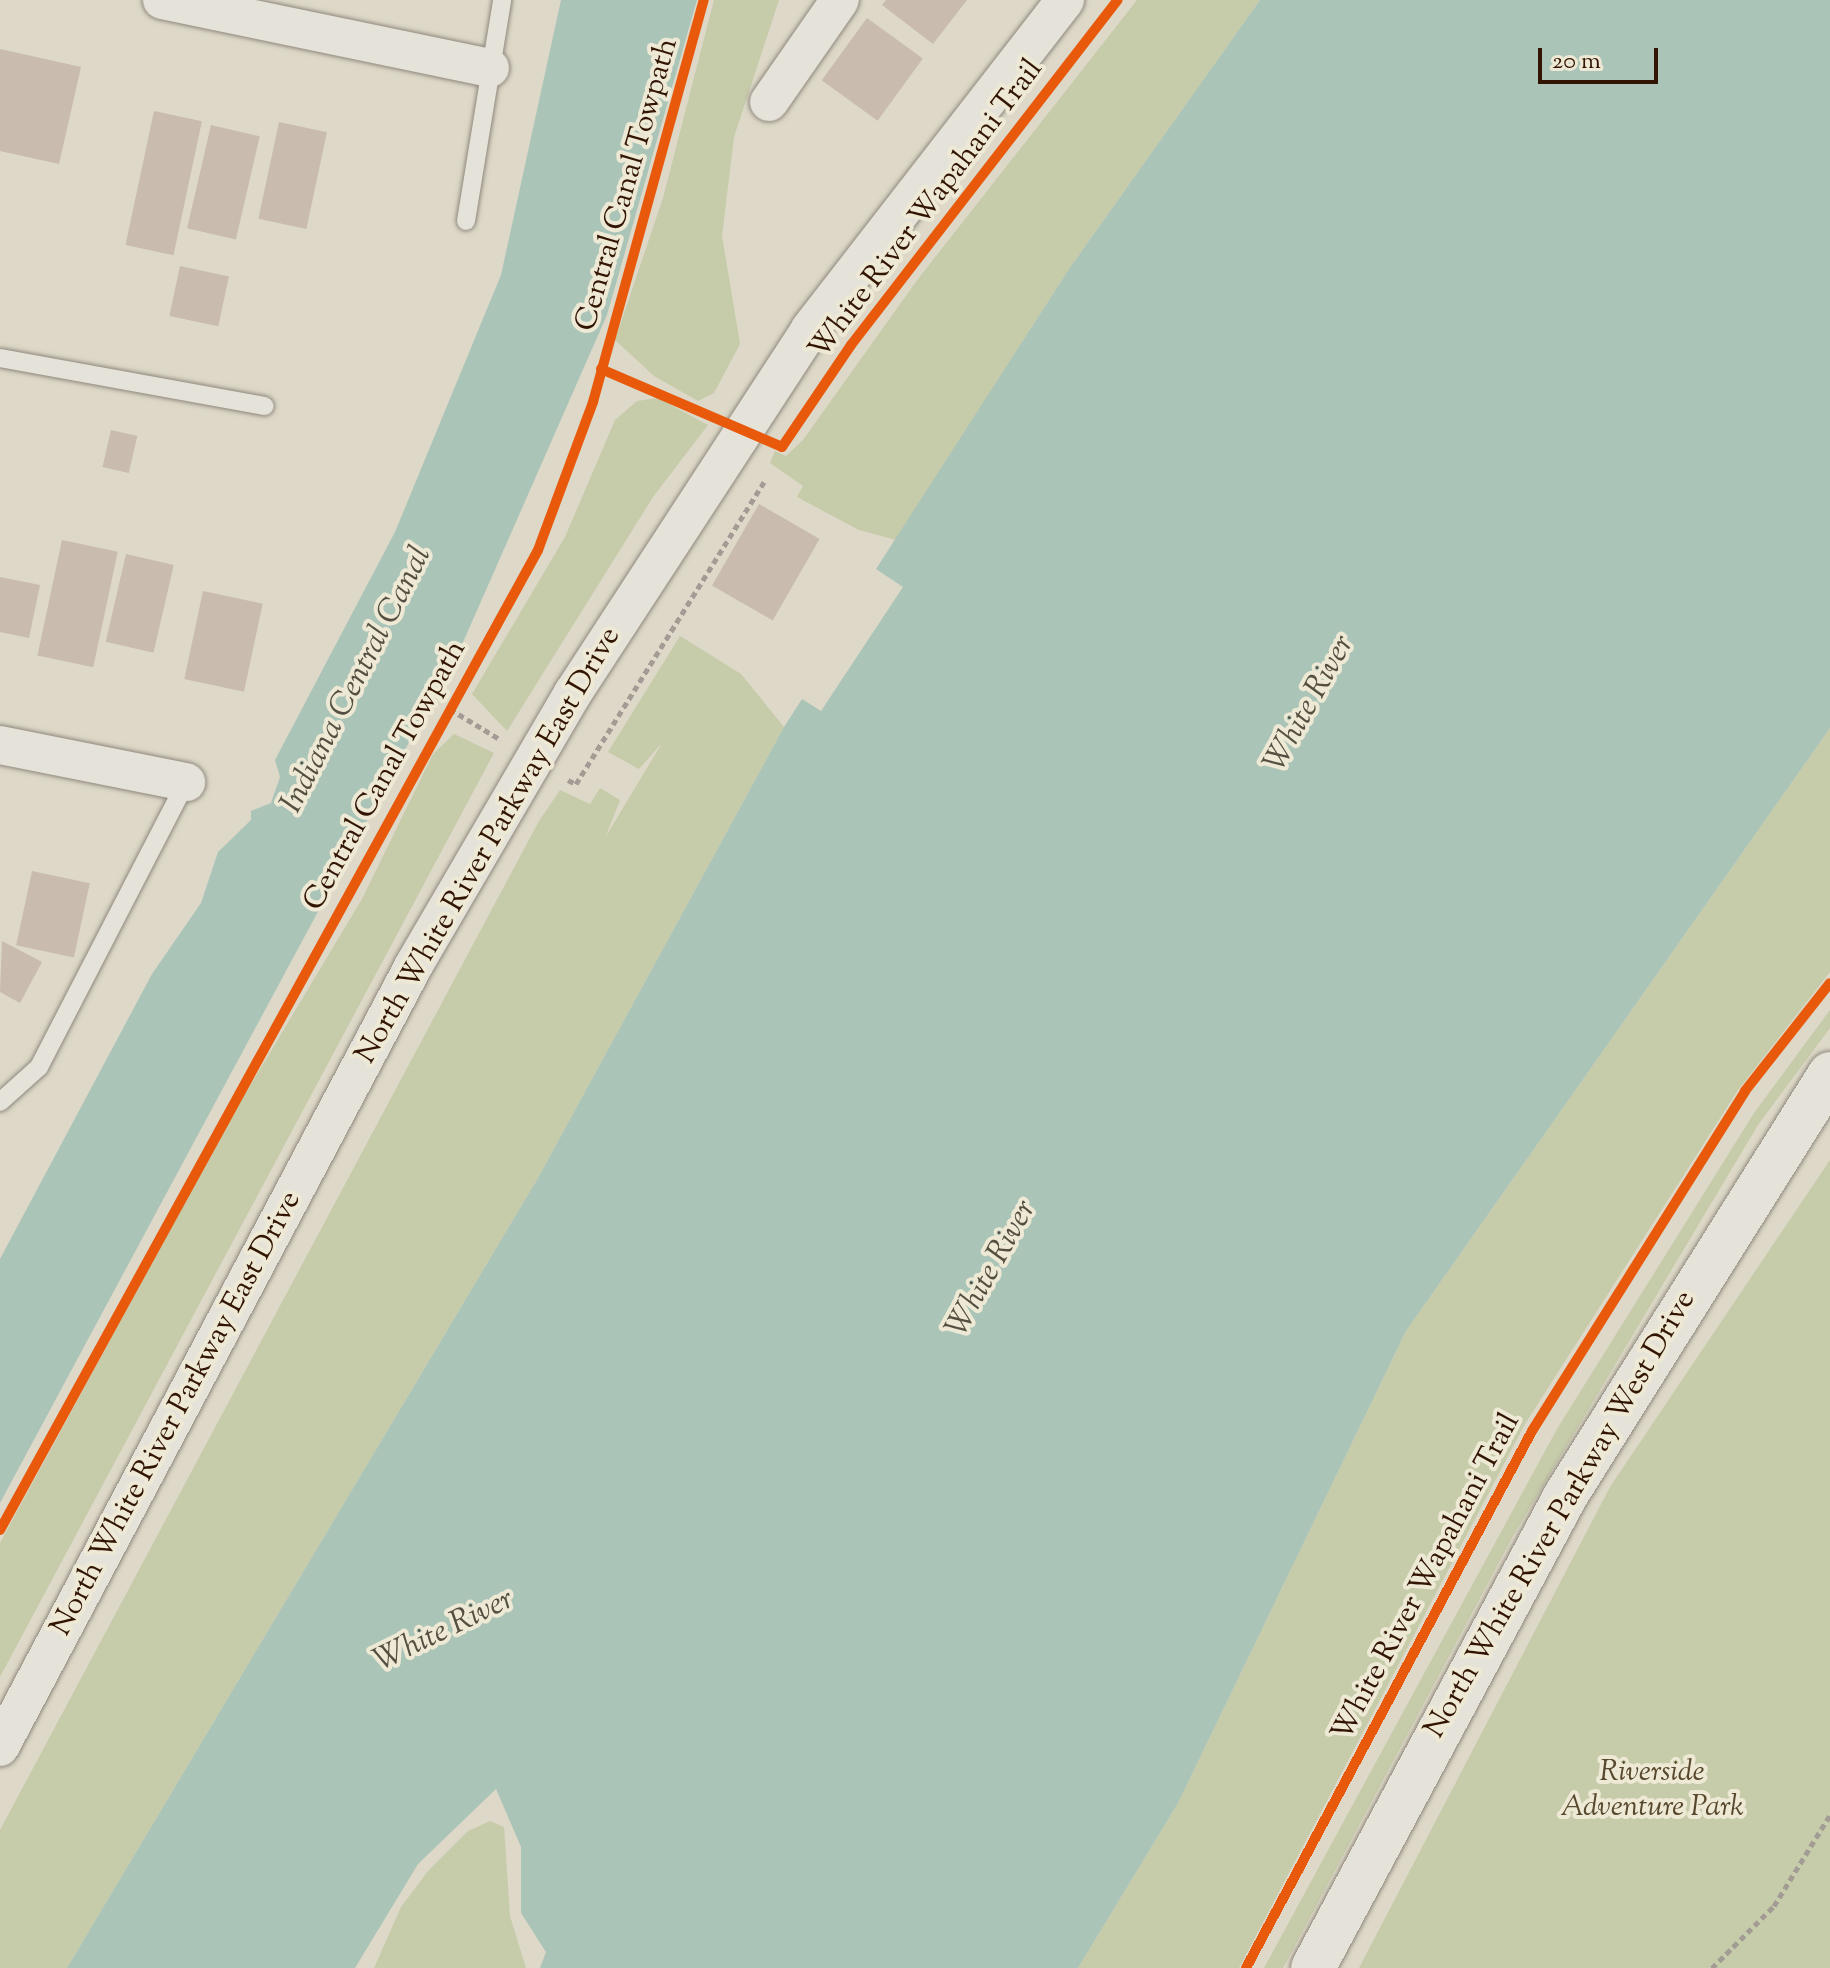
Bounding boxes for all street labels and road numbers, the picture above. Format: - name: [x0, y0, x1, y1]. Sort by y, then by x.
- street label: Central Canal Towpath: [569, 34, 687, 336]
- street label: White River Wapahani Trail: [802, 53, 1052, 367]
- street label: North White River Parkway East Drive: [349, 621, 629, 1071]
- street label: Central Canal Towpath: [297, 635, 475, 917]
- street label: North White River Parkway East Drive: [44, 1186, 310, 1642]
- street label: North White River Parkway West Drive: [1418, 1285, 1704, 1745]
- street label: White River Wapahani Trail: [1325, 1408, 1529, 1748]

